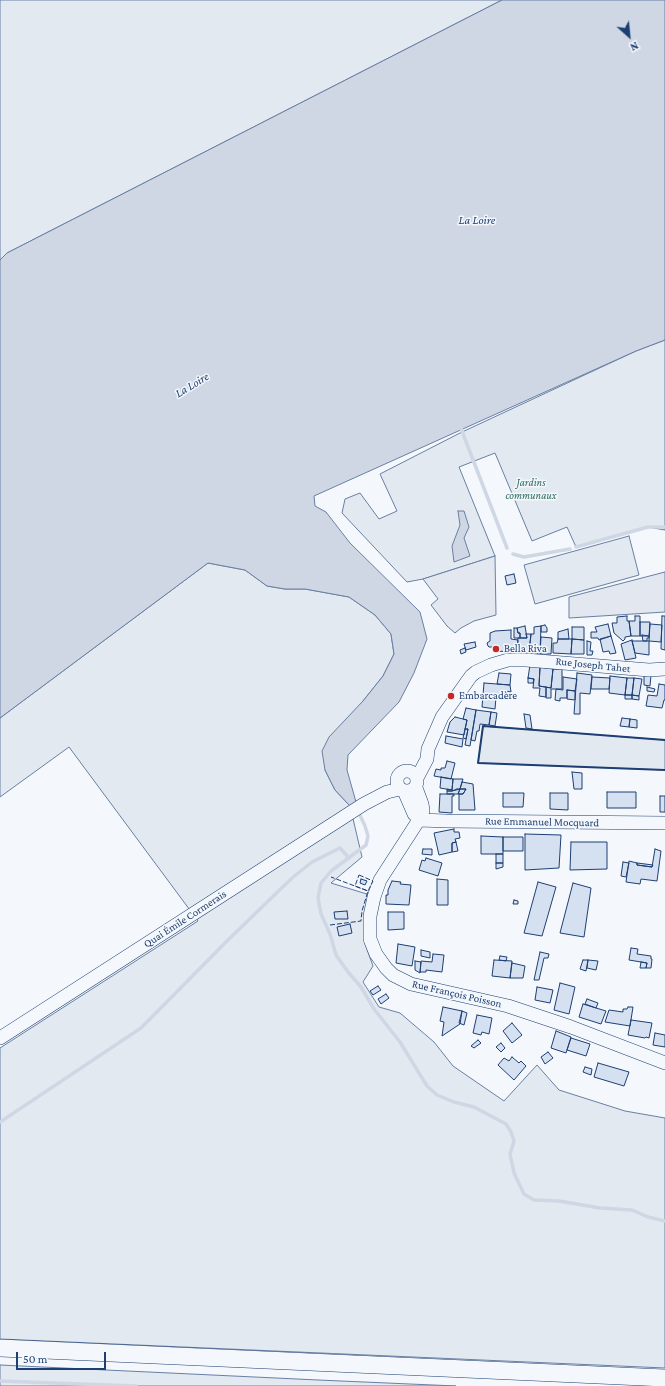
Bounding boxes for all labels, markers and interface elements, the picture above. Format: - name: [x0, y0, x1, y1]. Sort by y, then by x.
- north arrow: [609, 16, 649, 56]
- text: N: [628, 40, 641, 54]
- water label: La Loire: [459, 213, 495, 227]
- water label: La Loire: [173, 369, 211, 401]
- park label: Jardins communaux: [505, 476, 557, 502]
- place label: Bella Riva: [504, 642, 547, 656]
- marker: Bella Riva: [491, 644, 501, 654]
- street label: Rue Joseph Tahet: [555, 654, 631, 676]
- place label: Embarcadère: [459, 689, 517, 703]
- marker: Embarcadère: [446, 691, 456, 701]
- street label: Rue Emmanuel Mocquard: [485, 814, 599, 830]
- street label: Quai Émile Cormerais: [141, 887, 229, 951]
- street label: Rue François Poisson: [411, 977, 503, 1011]
- scale bar: [18, 1344, 108, 1370]
- text: 50 m: [23, 1352, 47, 1366]

